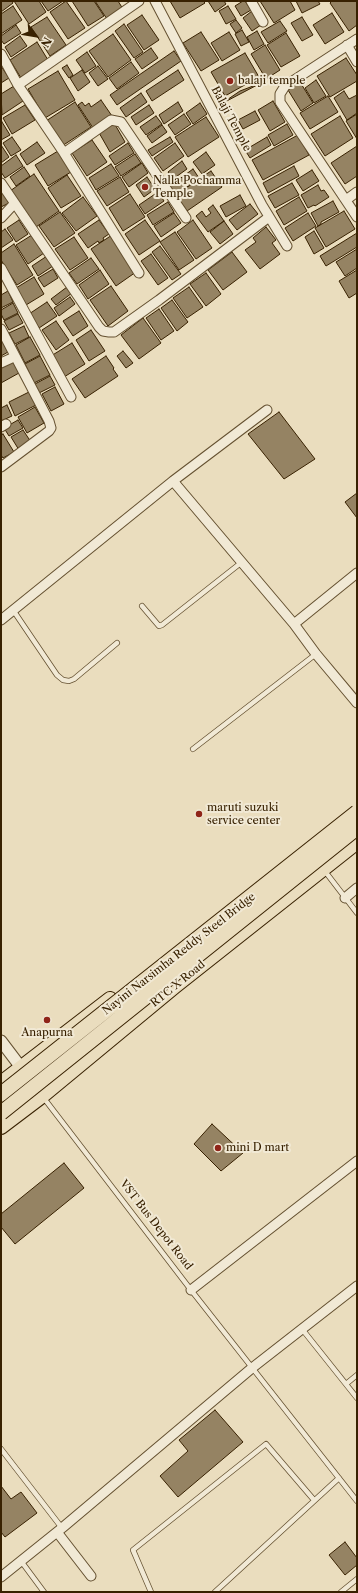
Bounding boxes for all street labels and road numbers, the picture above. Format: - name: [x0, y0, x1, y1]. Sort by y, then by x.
- street label: Balaji Temple: [208, 84, 254, 154]
- street label: Nayini Narsimha Reddy Steel Bridge: [100, 890, 258, 1018]
- street label: RTC X Road: [148, 958, 208, 1010]
- street label: VST Bus Depot Road: [117, 1177, 195, 1273]

